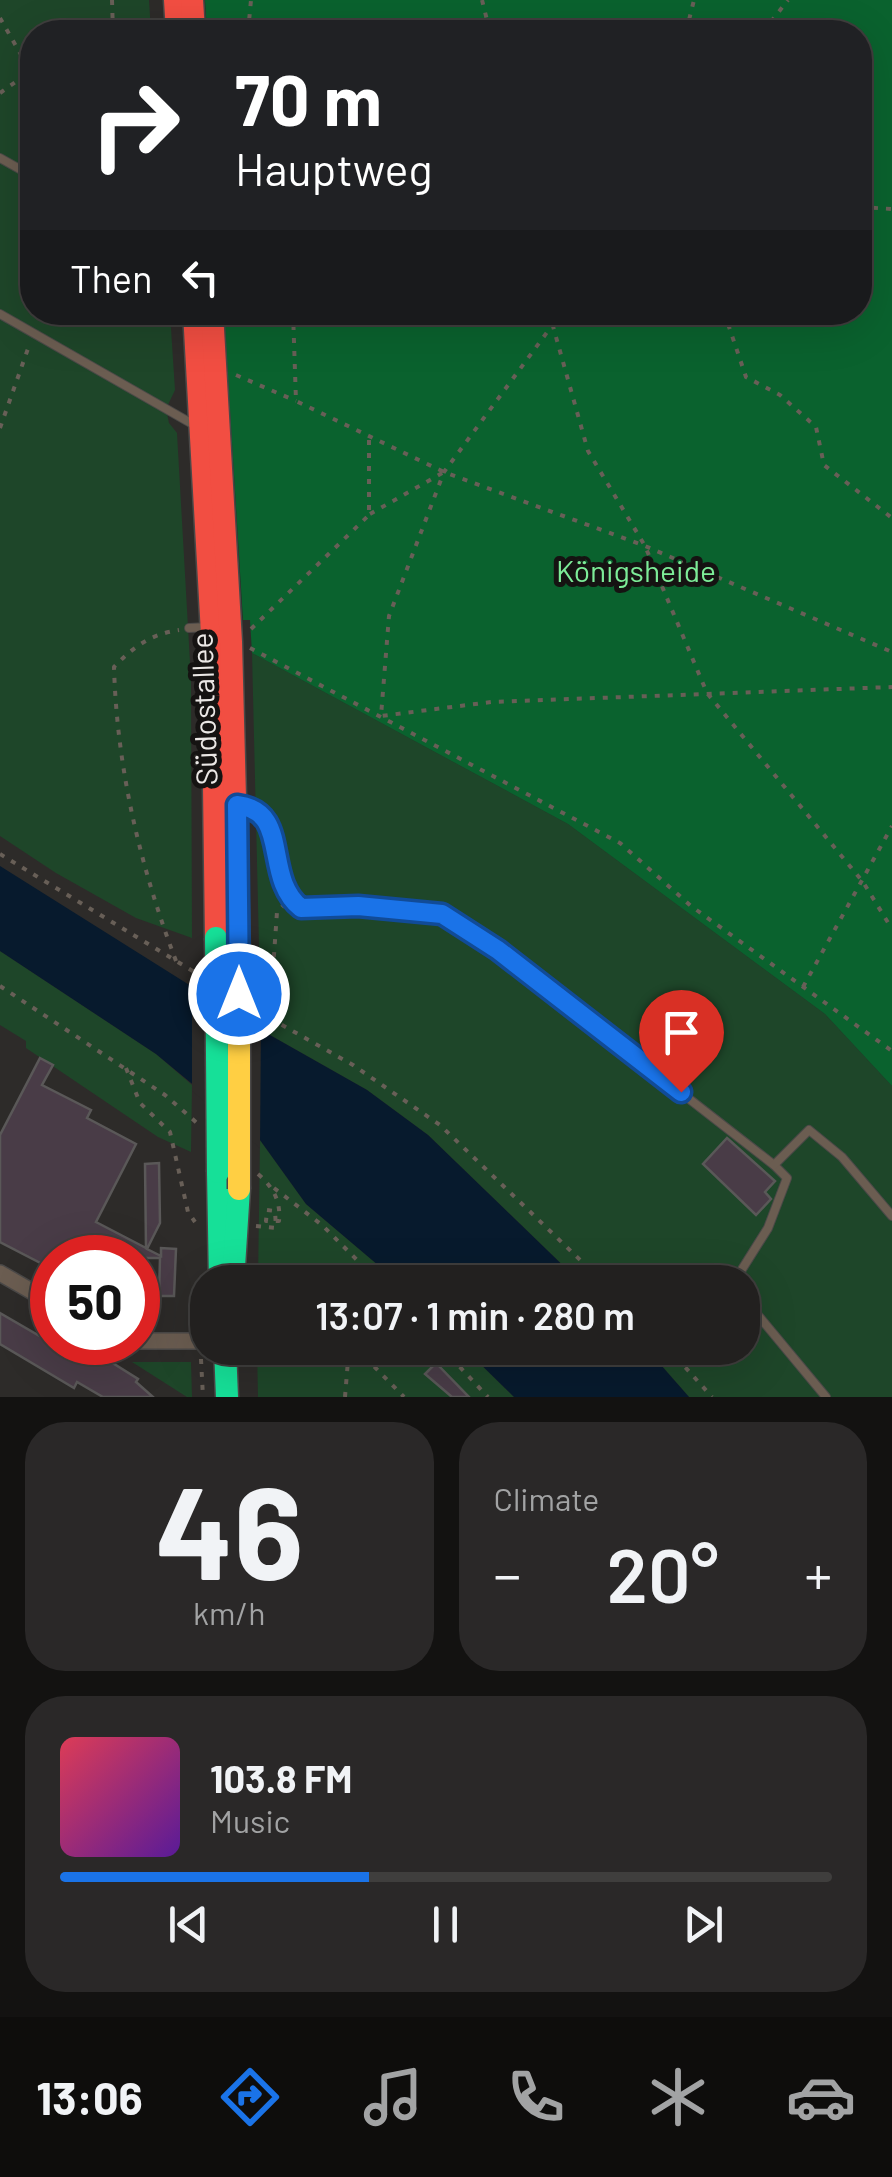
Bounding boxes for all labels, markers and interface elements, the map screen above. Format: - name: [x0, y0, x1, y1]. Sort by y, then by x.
- text: 70 m: [235, 56, 382, 140]
- icon: right: [70, 60, 200, 190]
- text: Hauptweg: [235, 141, 433, 195]
- icon: left: [173, 250, 228, 305]
- text: Then: [70, 255, 153, 301]
- park label: Königsheide: [556, 552, 716, 588]
- street label: Südostallee: [182, 632, 224, 786]
- position arrow: [187, 942, 291, 1046]
- pin: [639, 990, 724, 1093]
- icon: arrive: [654, 1005, 709, 1060]
- speed limit sign: 50: [30, 1235, 160, 1365]
- text: 13:07 · 1 min · 280 m: [315, 1292, 635, 1338]
- text: 46: [155, 1450, 303, 1606]
- text: Climate: [494, 1479, 599, 1517]
- text: 20°: [607, 1528, 719, 1618]
- text: −: [494, 1540, 521, 1606]
- text: +: [804, 1540, 832, 1606]
- text: km/h: [193, 1593, 265, 1631]
- text: 103.8 FM: [210, 1755, 353, 1801]
- text: Music: [210, 1801, 290, 1839]
- icon: previous: [161, 1897, 216, 1952]
- icon: pause: [418, 1897, 473, 1952]
- icon: next: [676, 1897, 731, 1952]
- icon: directions: [215, 2062, 285, 2132]
- icon: music: [358, 2062, 428, 2132]
- icon: phone: [501, 2062, 571, 2132]
- icon: climate: [643, 2062, 713, 2132]
- icon: car: [786, 2062, 856, 2132]
- text: 13:06: [36, 2070, 143, 2124]

